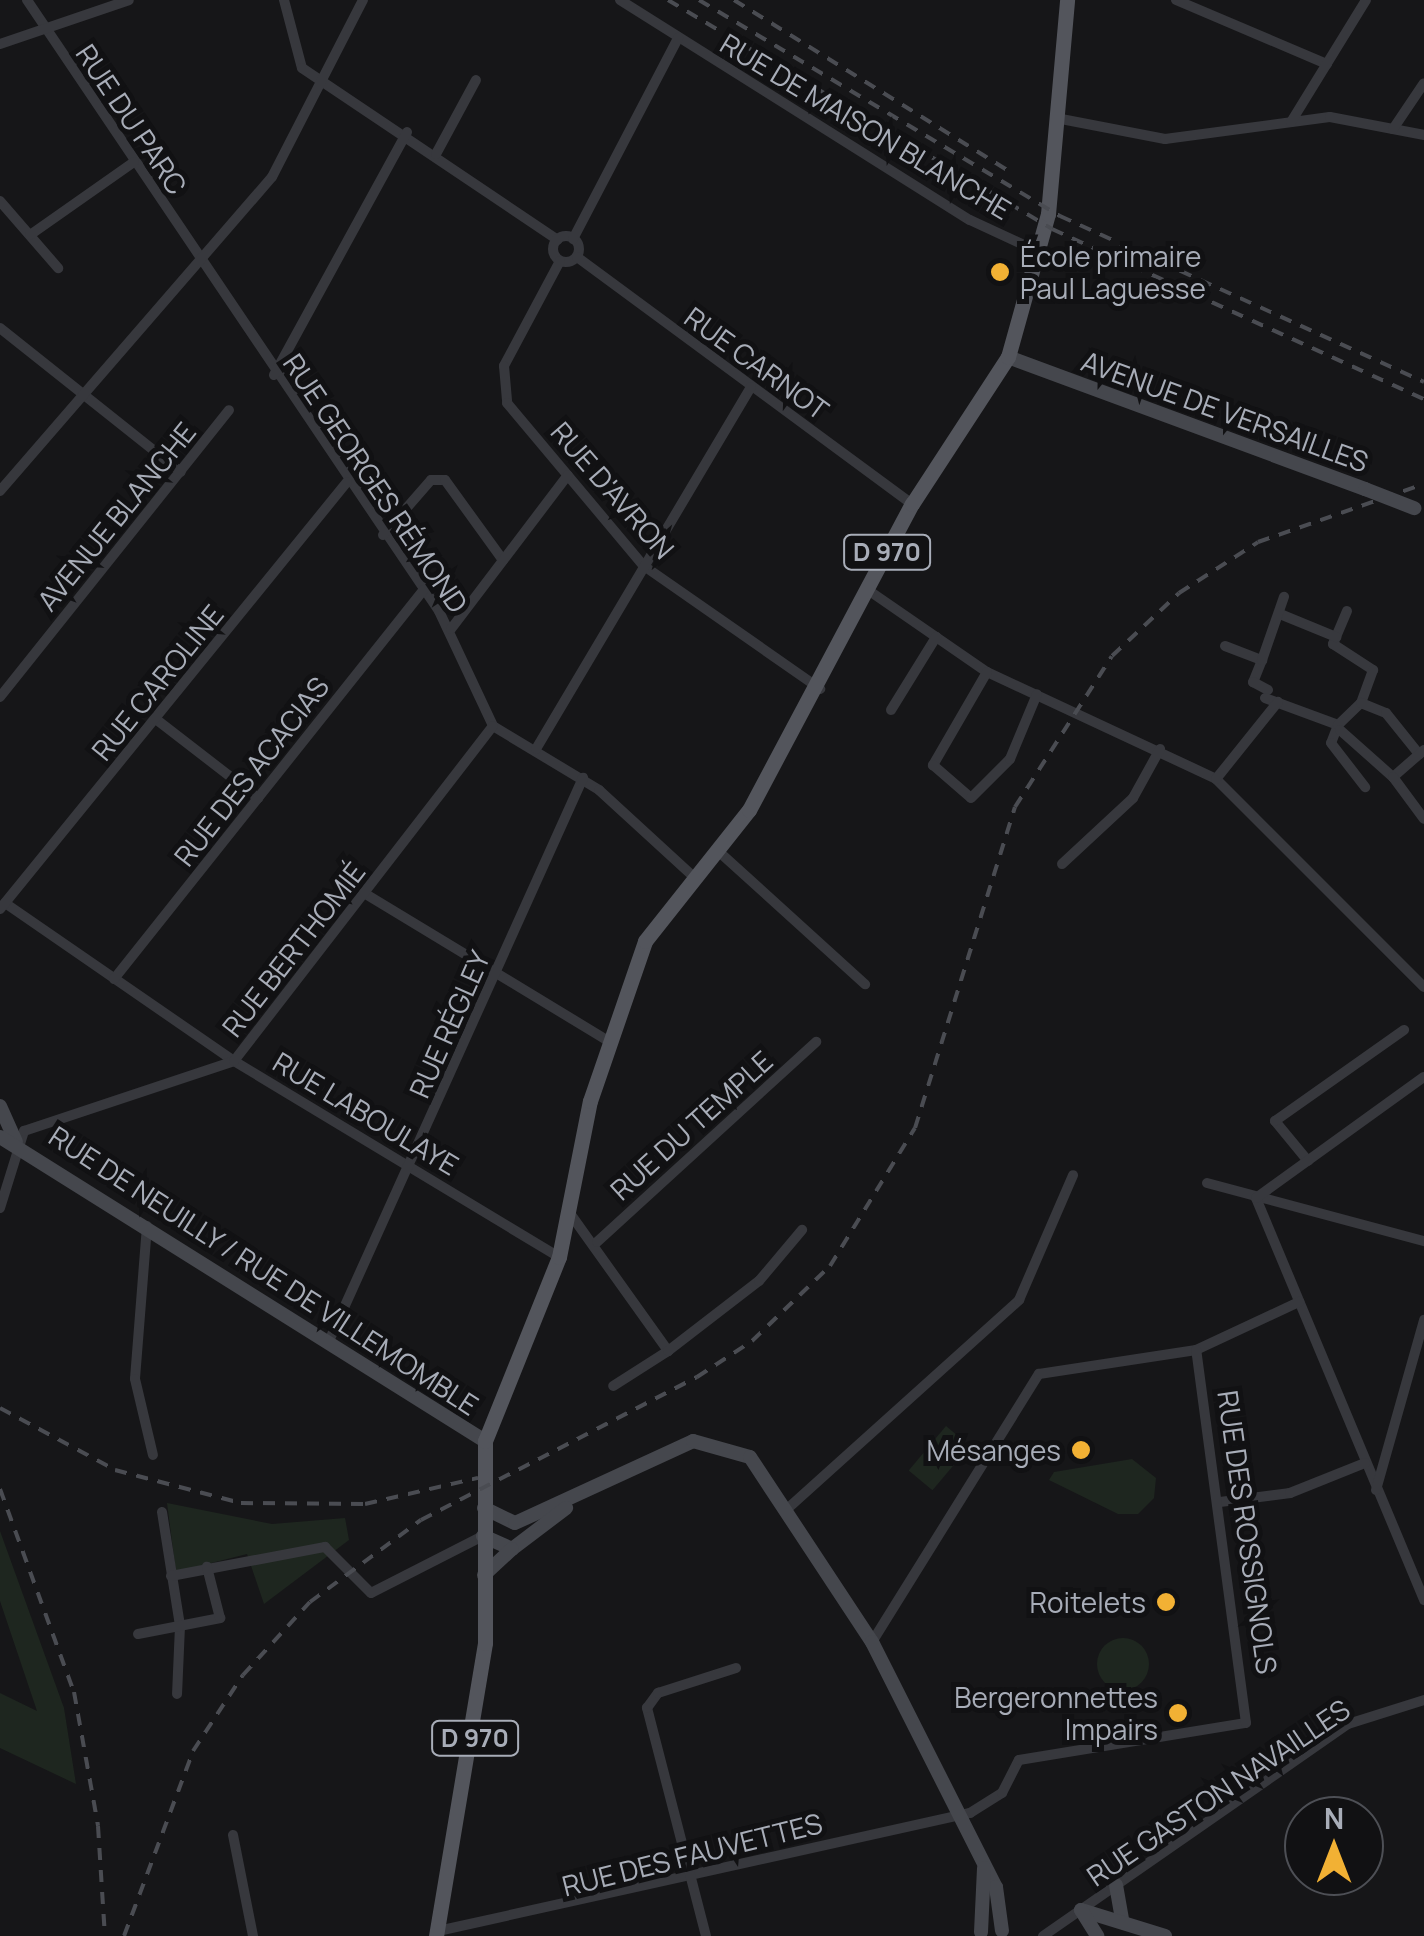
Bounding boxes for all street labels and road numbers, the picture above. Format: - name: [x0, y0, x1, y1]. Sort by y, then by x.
- street label: RUE DE MAISON BLANCHE: [715, 26, 1017, 226]
- street label: RUE DU PARC: [70, 38, 194, 200]
- street label: RUE CARNOT: [679, 300, 835, 426]
- street label: AVENUE DE VERSAILLES: [1077, 343, 1373, 479]
- street label: RUE GEORGES RÉMOND: [277, 347, 475, 619]
- street label: AVENUE BLANCHE: [30, 415, 202, 617]
- street label: RUE D'AVRON: [545, 415, 681, 565]
- road number: D 970: [842, 532, 932, 572]
- street label: RUE CAROLINE: [84, 598, 230, 766]
- street label: RUE DES ACACIAS: [167, 670, 335, 872]
- street label: RUE BERTHOMIÉ: [215, 855, 371, 1043]
- street label: RUE RÉGLEY: [402, 945, 496, 1103]
- street label: RUE DU TEMPLE: [603, 1043, 779, 1207]
- street label: RUE LABOULAYE: [267, 1045, 465, 1181]
- street label: RUE DE NEUILLY / RUE DE VILLEMOMBLE: [43, 1118, 485, 1422]
- street label: RUE DES ROSSIGNOLS: [1211, 1388, 1285, 1676]
- street label: RUE GASTON NAVAILLES: [1080, 1692, 1356, 1892]
- road number: D 970: [430, 1718, 520, 1758]
- street label: RUE DES FAUVETTES: [558, 1805, 826, 1903]

